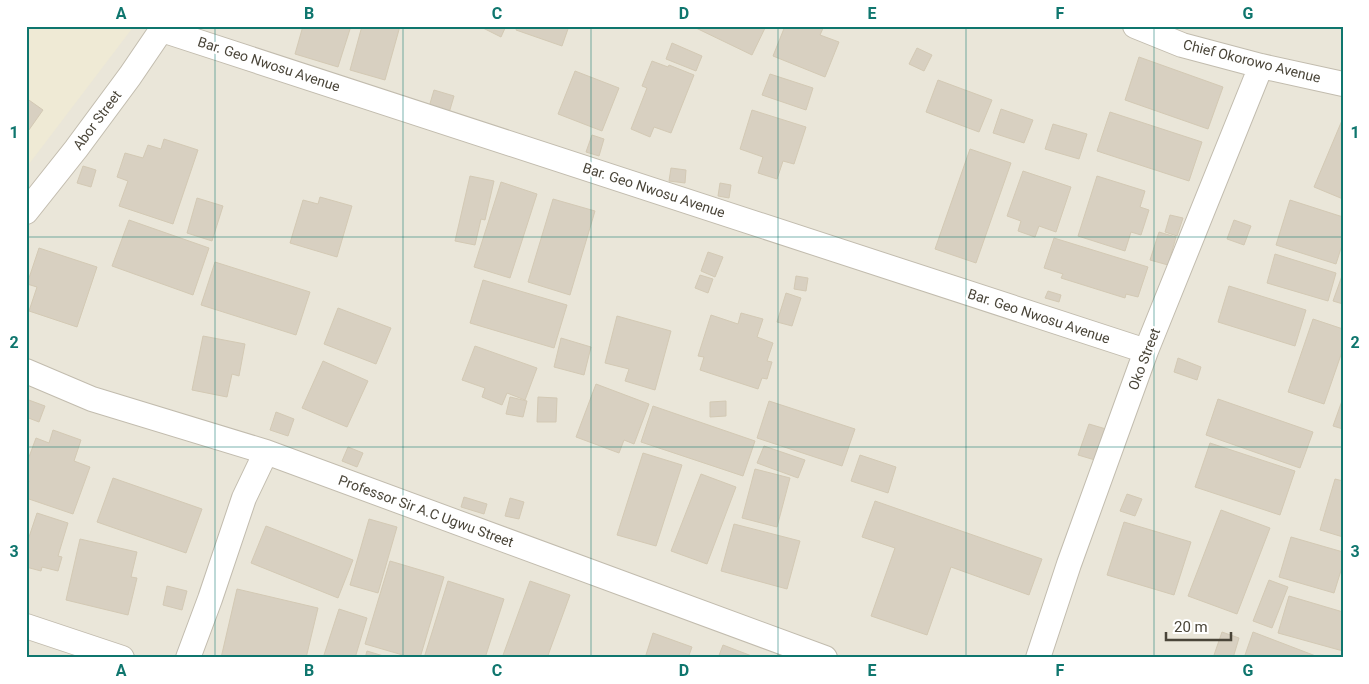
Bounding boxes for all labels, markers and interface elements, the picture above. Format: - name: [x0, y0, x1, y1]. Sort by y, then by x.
- text: A: [116, 4, 127, 23]
- text: B: [304, 4, 314, 23]
- text: C: [492, 4, 502, 23]
- text: D: [679, 4, 689, 23]
- text: E: [868, 4, 877, 23]
- text: F: [1056, 4, 1065, 23]
- text: G: [1243, 4, 1254, 23]
- street label: Bar. Geo Nwosu Avenue: [196, 33, 342, 95]
- street label: Chief Okorowo Avenue: [1182, 36, 1322, 86]
- street label: Abor Street: [70, 87, 125, 153]
- text: 1: [9, 123, 19, 142]
- text: 1: [1350, 123, 1360, 142]
- street label: Bar. Geo Nwosu Avenue: [581, 159, 727, 221]
- street label: Bar. Geo Nwosu Avenue: [966, 285, 1112, 347]
- street label: Oko Street: [1125, 325, 1163, 392]
- text: 2: [9, 333, 19, 352]
- text: 2: [1350, 333, 1360, 352]
- street label: Professor Sir A.C Ugwu Street: [336, 472, 516, 550]
- text: 3: [9, 542, 19, 561]
- text: 3: [1350, 542, 1360, 561]
- scale bar: [1166, 609, 1232, 641]
- text: 20 m: [1174, 618, 1208, 636]
- text: A: [116, 661, 127, 680]
- text: B: [304, 661, 314, 680]
- text: C: [492, 661, 502, 680]
- text: D: [679, 661, 689, 680]
- text: E: [868, 661, 877, 680]
- text: F: [1056, 661, 1065, 680]
- text: G: [1243, 661, 1254, 680]

